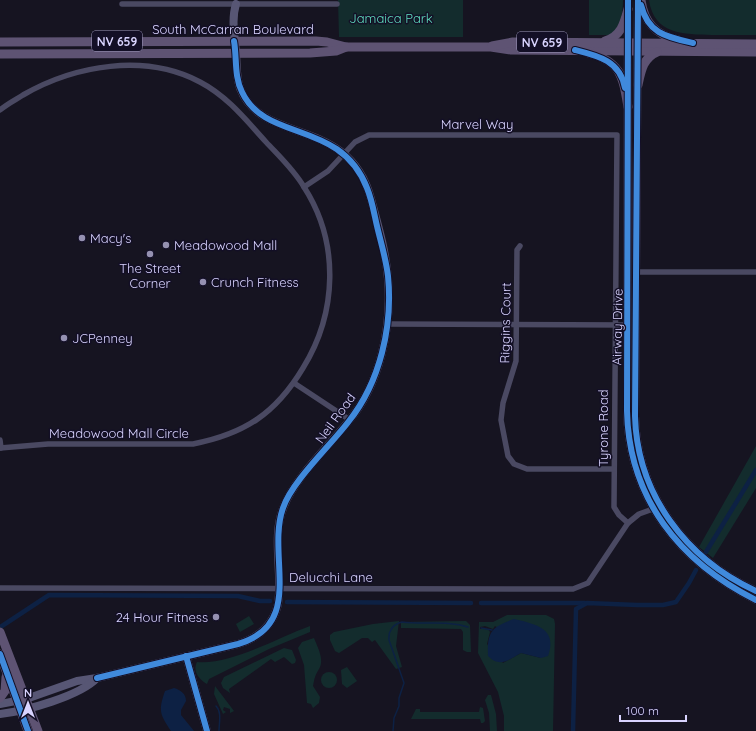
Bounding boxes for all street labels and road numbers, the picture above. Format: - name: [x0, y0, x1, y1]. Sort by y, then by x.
- street label: South McCarran Boulevard: [152, 21, 314, 37]
- road number: NV 659: [92, 31, 142, 51]
- road number: NV 659: [517, 32, 567, 52]
- street label: Marvel Way: [441, 116, 513, 132]
- street label: Riggins Court: [496, 282, 514, 364]
- street label: Airway Drive: [608, 288, 626, 366]
- street label: Tyrone Road: [595, 389, 611, 467]
- street label: Neil Road: [311, 390, 359, 446]
- street label: Meadowood Mall Circle: [49, 425, 189, 441]
- street label: Delucchi Lane: [289, 569, 373, 585]

